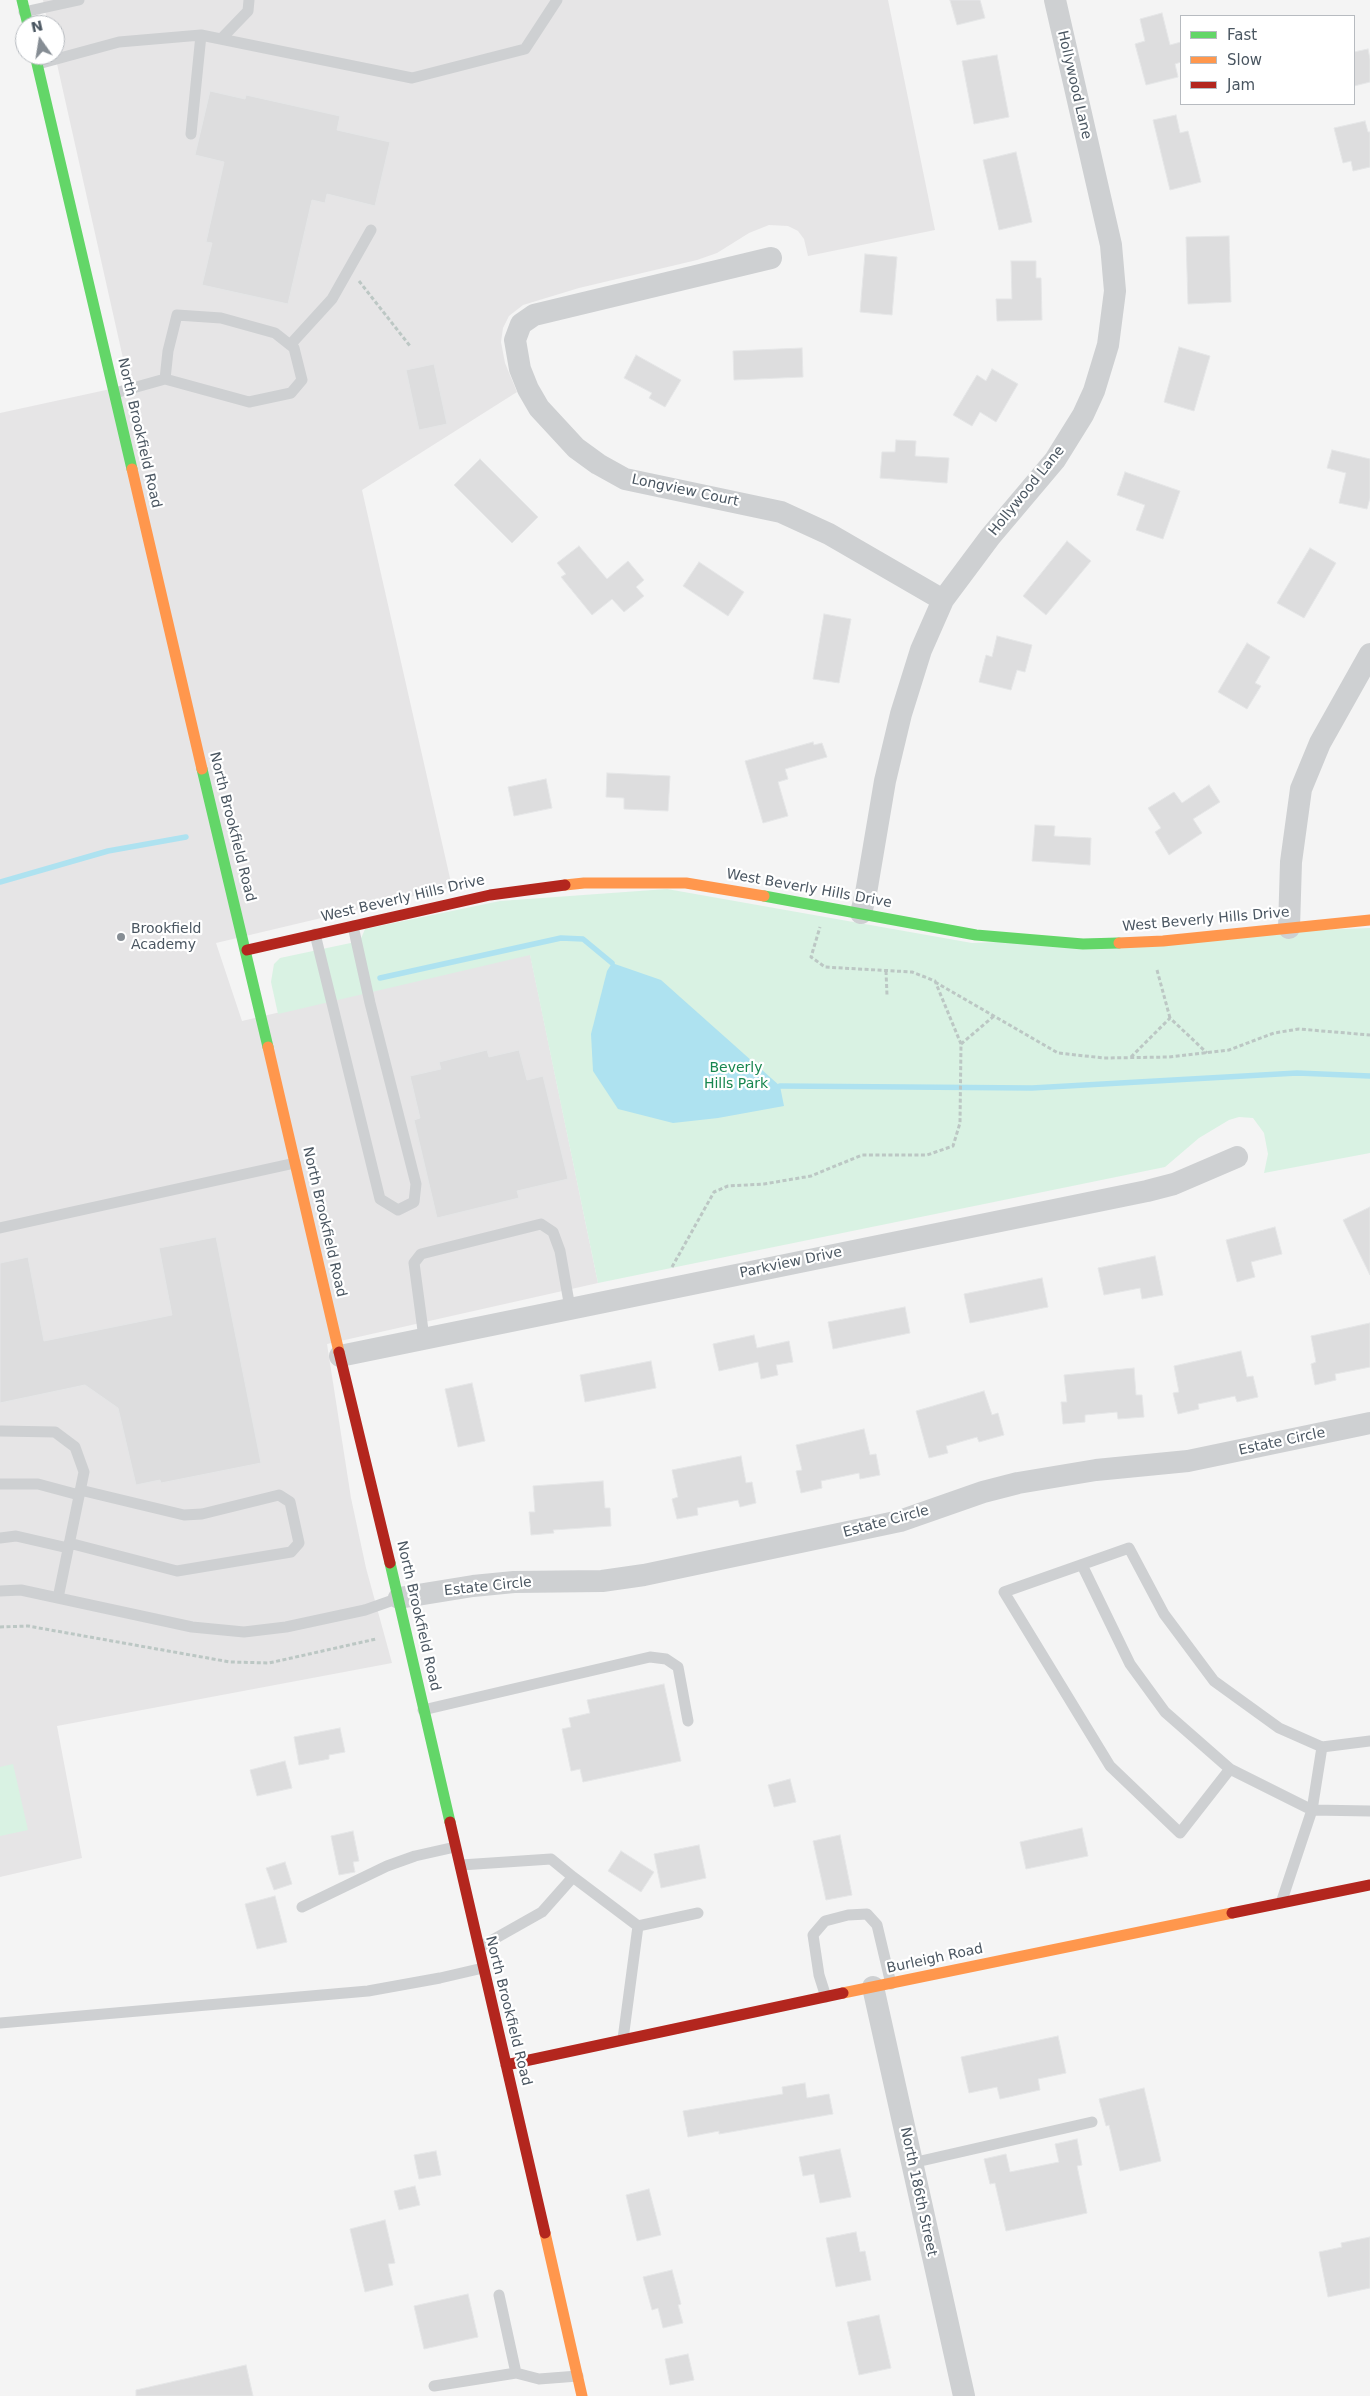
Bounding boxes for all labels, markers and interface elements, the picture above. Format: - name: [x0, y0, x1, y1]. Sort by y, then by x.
- north arrow: [15, 15, 65, 65]
- legend: [1180, 15, 1355, 105]
- text: N: [29, 17, 44, 35]
- text: Fast: [1227, 26, 1257, 44]
- street label: Hollywood Lane: [1053, 29, 1095, 141]
- text: Slow: [1227, 51, 1262, 69]
- text: Jam: [1227, 76, 1255, 94]
- street label: North Brookfield Road: [114, 356, 164, 510]
- street label: Hollywood Lane: [986, 443, 1068, 539]
- street label: Longview Court: [630, 471, 740, 511]
- street label: North Brookfield Road: [205, 750, 259, 904]
- street label: West Beverly Hills Drive: [725, 866, 893, 912]
- street label: West Beverly Hills Drive: [319, 872, 487, 926]
- street label: West Beverly Hills Drive: [1122, 904, 1290, 936]
- place label: Brookfield Academy: [131, 921, 201, 954]
- marker: Brookfield Academy: [115, 931, 127, 943]
- park label: Beverly Hills Park: [704, 1060, 768, 1092]
- street label: North Brookfield Road: [299, 1145, 349, 1299]
- street label: Parkview Drive: [738, 1244, 844, 1282]
- street label: Estate Circle: [1237, 1425, 1327, 1459]
- street label: Estate Circle: [841, 1502, 931, 1542]
- street label: North Brookfield Road: [393, 1539, 443, 1693]
- street label: Estate Circle: [443, 1574, 533, 1600]
- street label: North Brookfield Road: [481, 1934, 535, 2088]
- street label: Burleigh Road: [885, 1941, 985, 1977]
- street label: North 186th Street: [896, 2126, 940, 2258]

